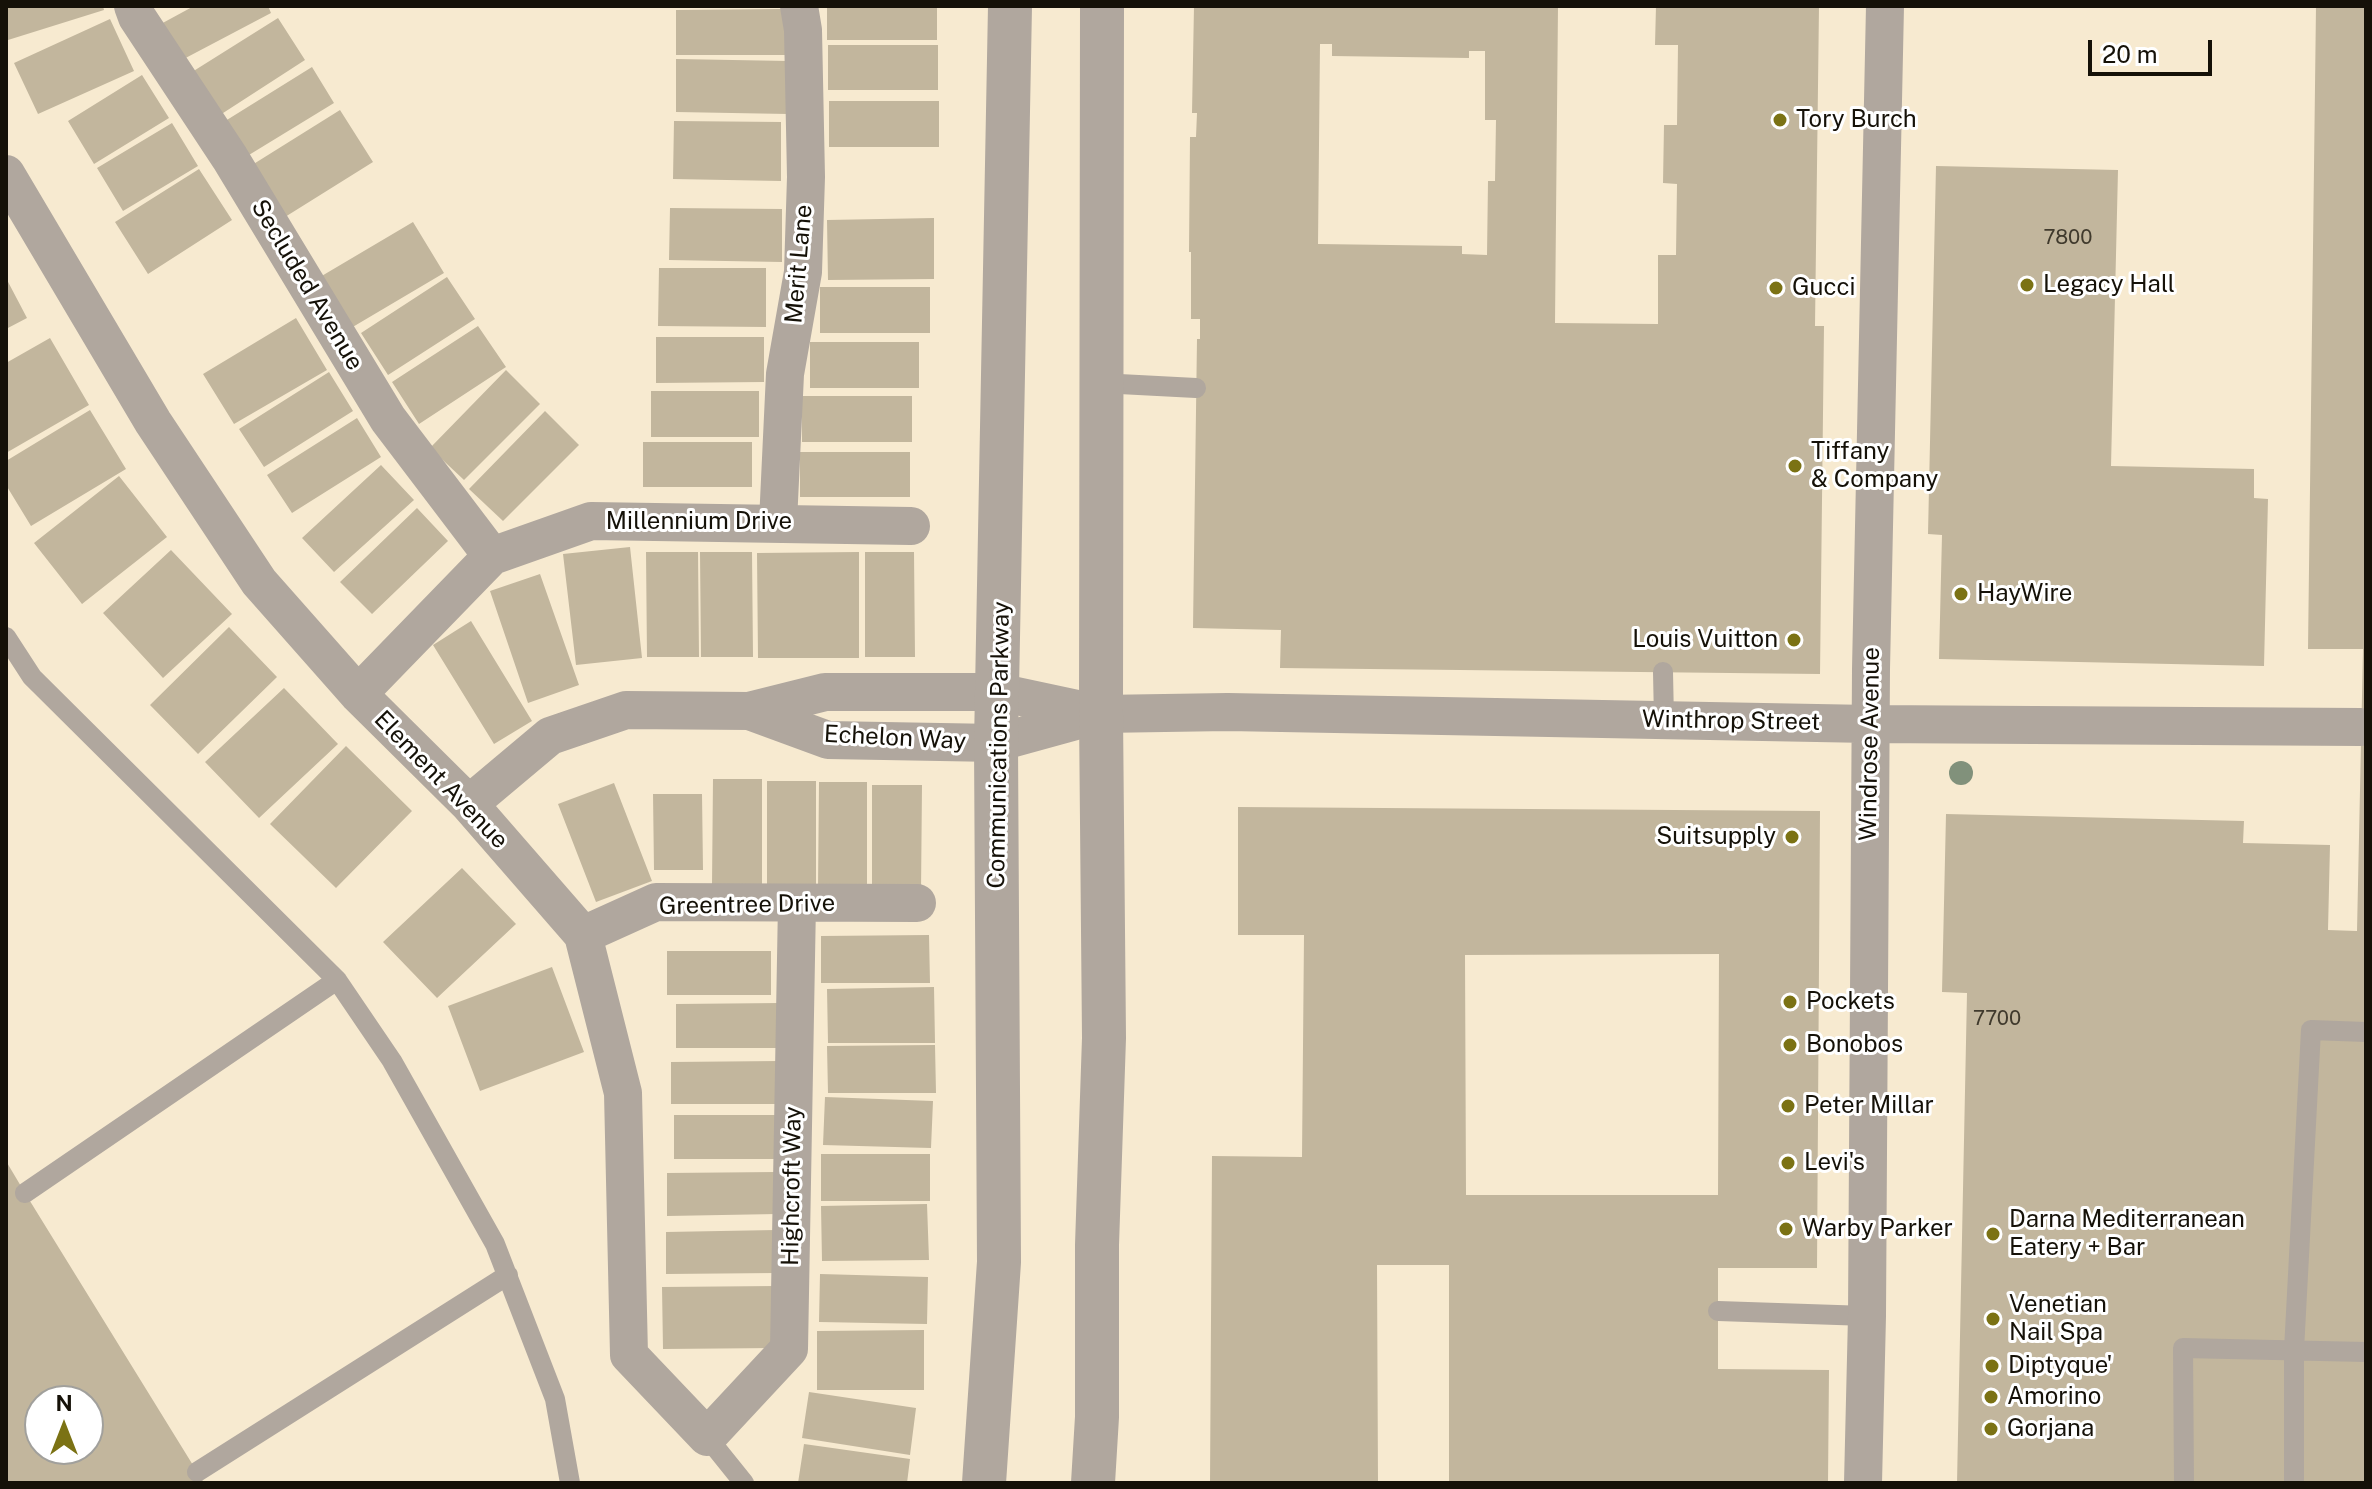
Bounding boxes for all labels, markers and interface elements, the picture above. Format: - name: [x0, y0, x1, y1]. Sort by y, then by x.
- scale bar: [2092, 24, 2216, 74]
- text: 20 m: [2102, 40, 2158, 68]
- place label: Tory Burch: [1796, 106, 1917, 134]
- marker: Tory Burch: [1771, 111, 1789, 129]
- street label: Secluded Avenue: [245, 194, 369, 376]
- street label: Merit Lane: [779, 203, 819, 325]
- house number: 7800: [2044, 226, 2092, 250]
- place label: Legacy Hall: [2043, 271, 2175, 299]
- place label: Gucci: [1792, 274, 1855, 302]
- marker: Legacy Hall: [2018, 276, 2036, 294]
- marker: Gucci: [1767, 279, 1785, 297]
- place label: Tiffany & Company: [1811, 438, 1938, 494]
- marker: Tiffany & Company: [1786, 457, 1804, 475]
- street label: Millennium Drive: [606, 508, 792, 536]
- place label: HayWire: [1977, 580, 2072, 608]
- marker: HayWire: [1952, 585, 1970, 603]
- street label: Communications Parkway: [982, 601, 1016, 889]
- place label: Louis Vuitton: [1632, 626, 1778, 654]
- marker: Louis Vuitton: [1785, 631, 1803, 649]
- street label: Windrose Avenue: [1854, 647, 1886, 841]
- street label: Element Avenue: [368, 705, 514, 855]
- street label: Winthrop Street: [1642, 705, 1820, 737]
- street label: Echelon Way: [823, 720, 967, 756]
- place label: Suitsupply: [1656, 823, 1776, 851]
- marker: Suitsupply: [1783, 828, 1801, 846]
- street label: Greentree Drive: [659, 889, 835, 921]
- place label: Pockets: [1806, 988, 1895, 1016]
- marker: Pockets: [1781, 993, 1799, 1011]
- house number: 7700: [1973, 1007, 2021, 1031]
- place label: Bonobos: [1806, 1031, 1903, 1059]
- marker: Bonobos: [1781, 1036, 1799, 1054]
- place label: Peter Millar: [1804, 1092, 1934, 1120]
- marker: Peter Millar: [1779, 1097, 1797, 1115]
- street label: Highcroft Way: [776, 1106, 808, 1266]
- place label: Levi's: [1804, 1149, 1865, 1177]
- marker: Levi's: [1779, 1154, 1797, 1172]
- place label: Darna Mediterranean Eatery + Bar: [2009, 1206, 2245, 1262]
- place label: Warby Parker: [1802, 1215, 1953, 1243]
- marker: Warby Parker: [1777, 1220, 1795, 1238]
- marker: Darna Mediterranean Eatery + Bar: [1984, 1225, 2002, 1243]
- place label: Venetian Nail Spa: [2009, 1291, 2107, 1347]
- marker: Venetian Nail Spa: [1984, 1310, 2002, 1328]
- place label: Diptyque': [2008, 1352, 2113, 1380]
- marker: Diptyque': [1983, 1357, 2001, 1375]
- place label: Amorino: [2007, 1383, 2101, 1411]
- north arrow: [24, 1385, 104, 1465]
- marker: Amorino: [1982, 1388, 2000, 1406]
- text: N: [55, 1390, 73, 1416]
- place label: Gorjana: [2007, 1415, 2094, 1443]
- marker: Gorjana: [1982, 1420, 2000, 1438]

